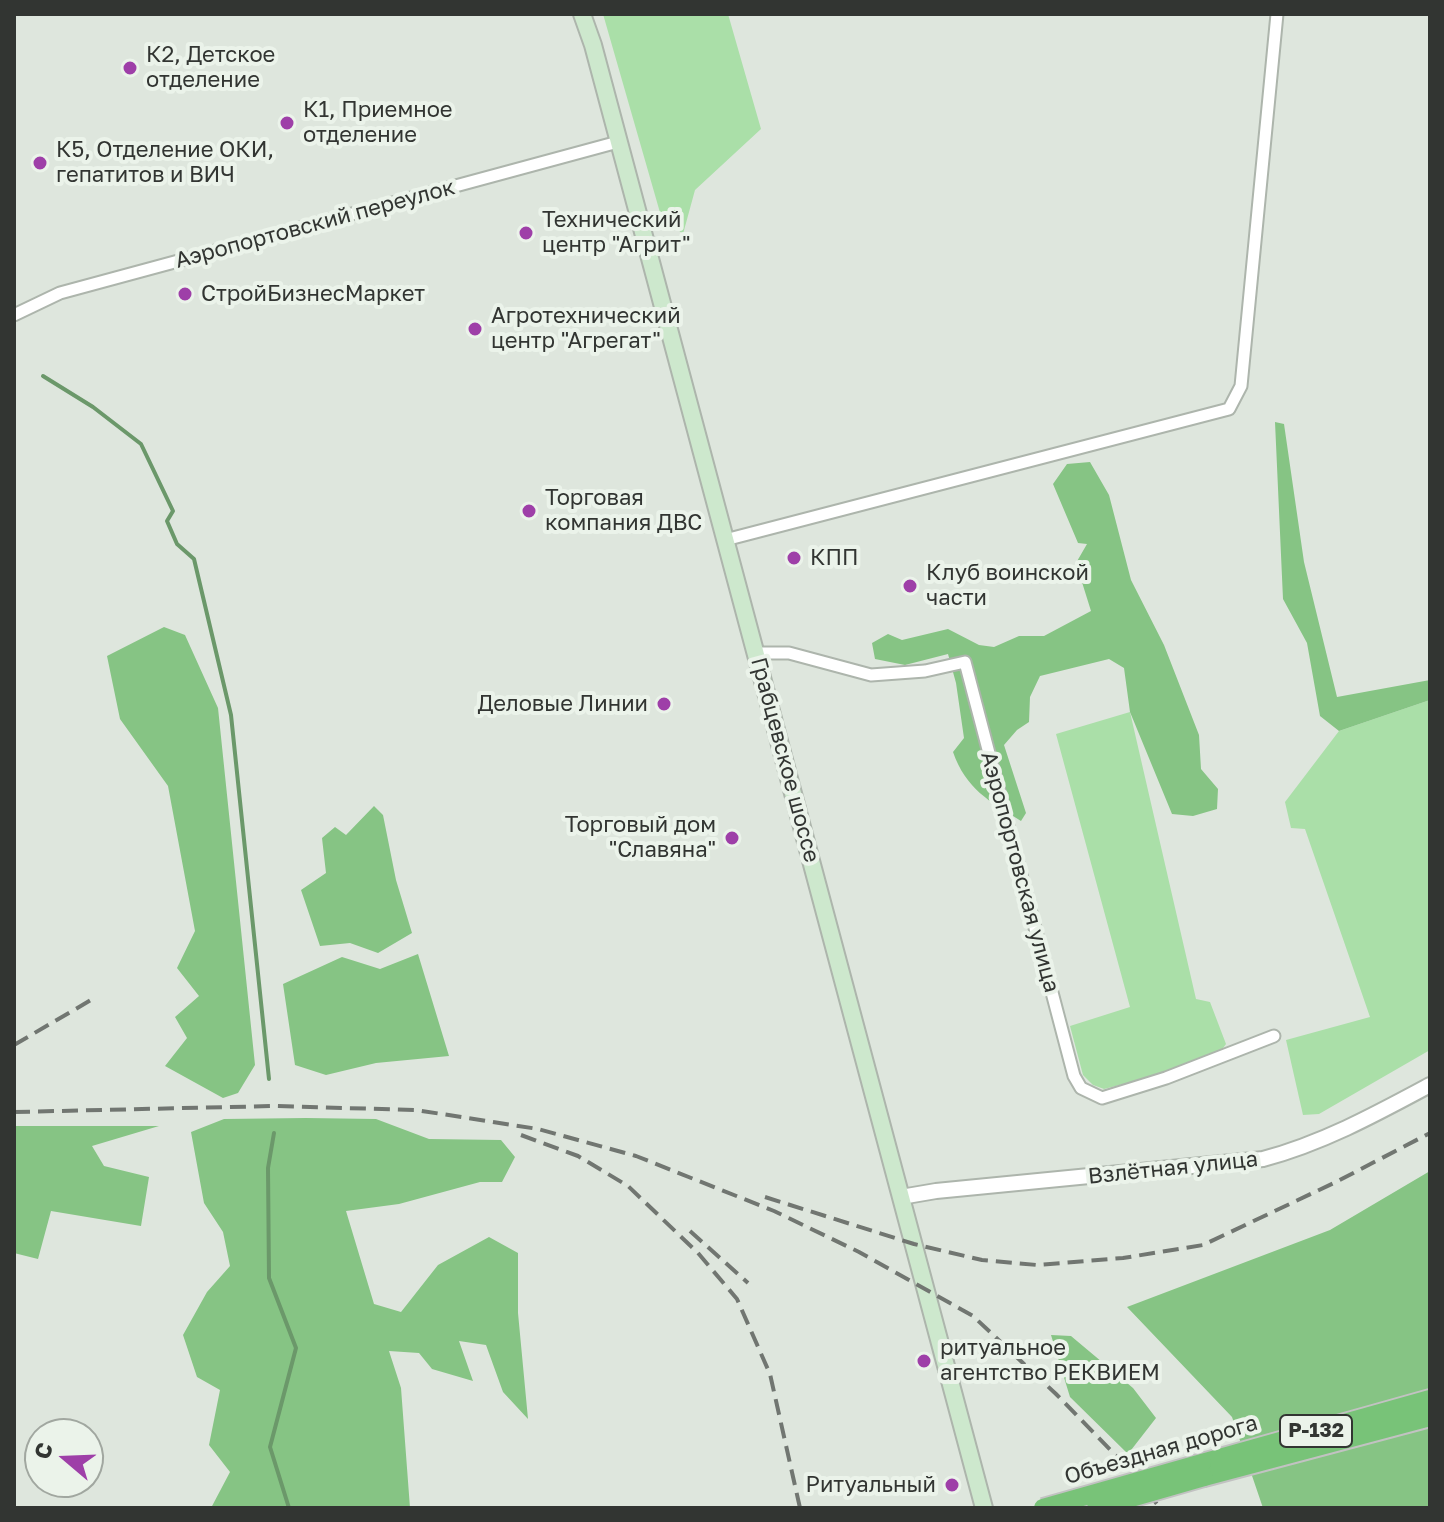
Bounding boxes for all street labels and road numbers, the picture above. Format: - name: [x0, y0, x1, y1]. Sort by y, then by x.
- street label: Аэропортовский переулок: [172, 174, 458, 274]
- street label: Грабцевское шоссе: [745, 655, 825, 865]
- street label: Аэропортовская улица: [975, 749, 1065, 995]
- street label: Взлётная улица: [1087, 1146, 1259, 1190]
- street label: Объездная дорога: [1061, 1410, 1261, 1490]
- road number: Р-132: [1280, 1415, 1352, 1447]

